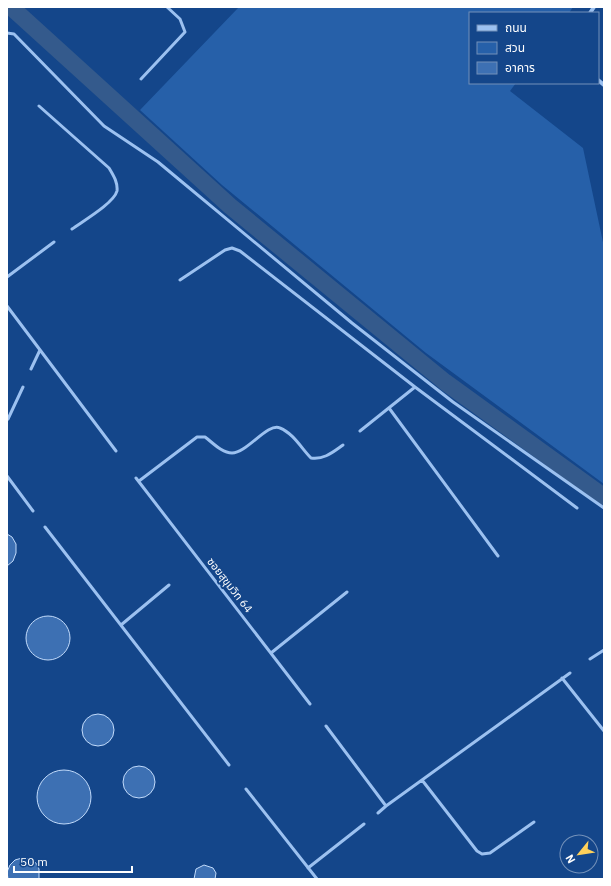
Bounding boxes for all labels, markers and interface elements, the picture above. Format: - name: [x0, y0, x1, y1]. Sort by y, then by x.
- legend: [469, 12, 599, 84]
- text: ถนน: [505, 20, 527, 35]
- text: สวน: [505, 40, 525, 55]
- text: อาคาร: [505, 60, 535, 75]
- street label: ซอยสุขุมวิท 64: [204, 555, 256, 616]
- north arrow: [559, 834, 599, 874]
- scale bar: [14, 848, 132, 874]
- text: N: [562, 852, 578, 866]
- text: 50 m: [20, 854, 48, 869]

